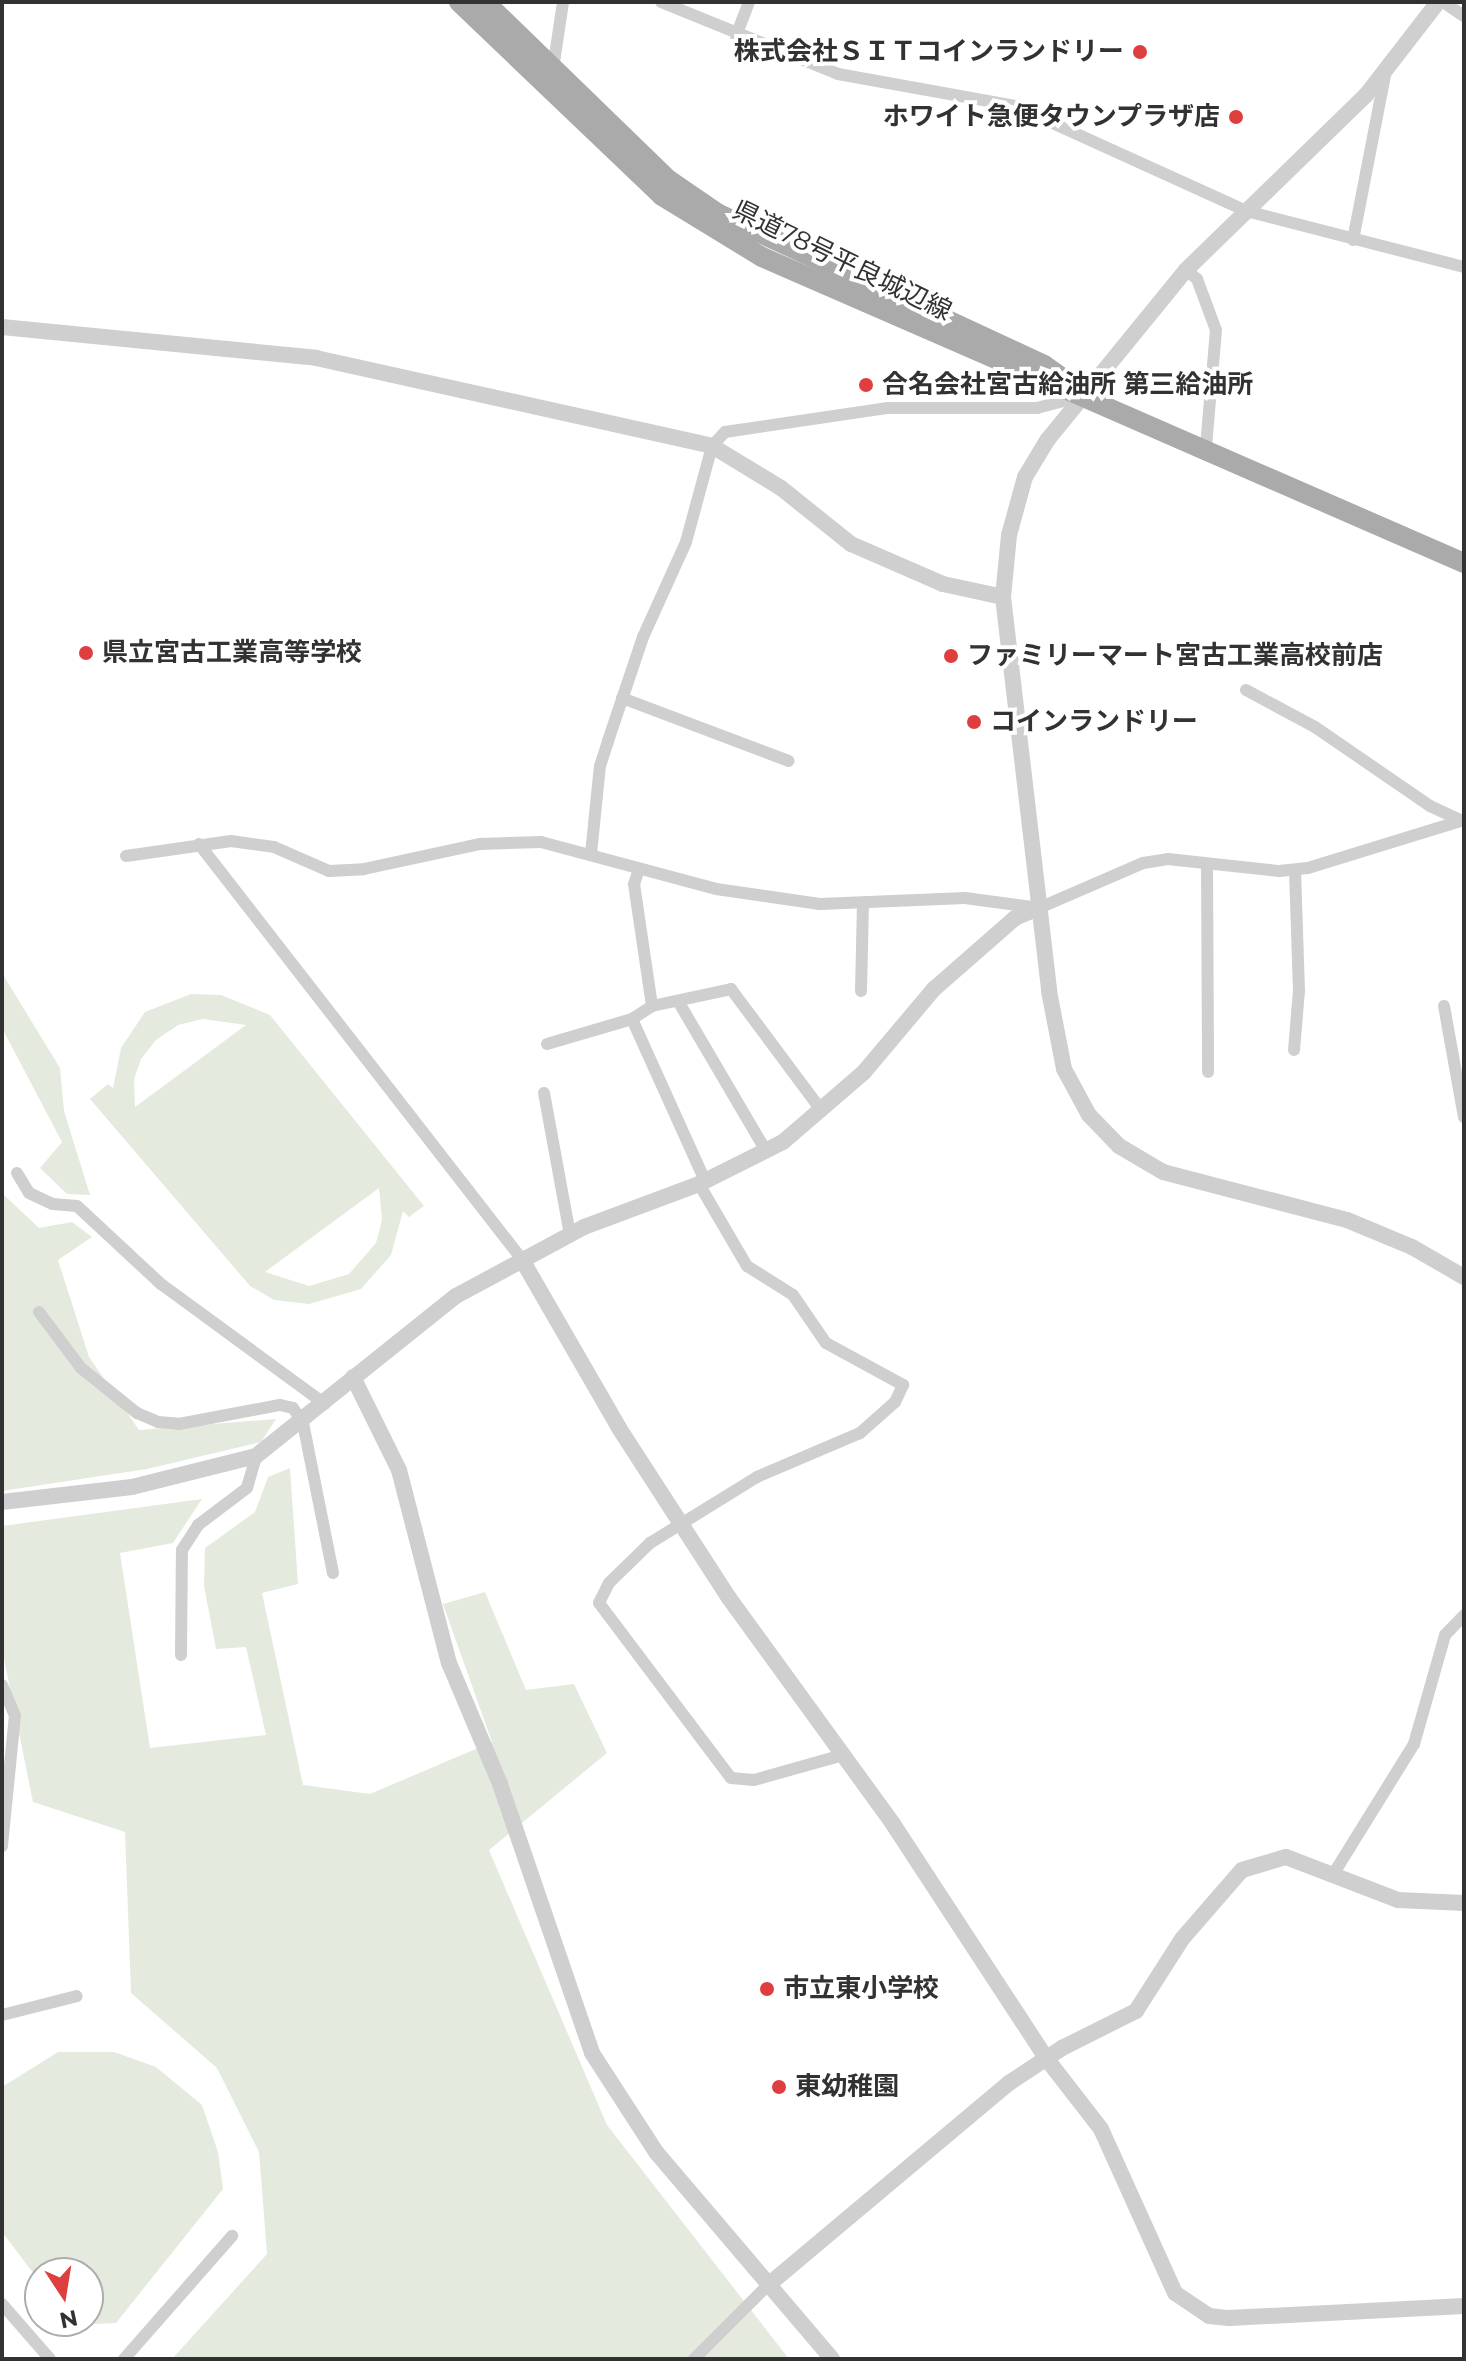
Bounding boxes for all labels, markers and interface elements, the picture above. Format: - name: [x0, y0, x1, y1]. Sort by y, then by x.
- place label: 株式会社ＳＩＴコインランドリー: [734, 36, 1124, 68]
- marker: 株式会社ＳＩＴコインランドリー: [1131, 43, 1149, 61]
- place label: ホワイト急便タウンプラザ店: [882, 101, 1220, 133]
- marker: ホワイト急便タウンプラザ店: [1227, 108, 1245, 126]
- street label: 県道78号平良城辺線: [728, 195, 956, 327]
- place label: 合名会社宮古給油所 第三給油所: [882, 369, 1253, 401]
- marker: 合名会社宮古給油所 第三給油所: [857, 376, 875, 394]
- place label: 県立宮古工業高等学校: [102, 637, 362, 669]
- place label: ファミリーマート宮古工業高校前店: [967, 640, 1383, 672]
- marker: 県立宮古工業高等学校: [77, 644, 95, 662]
- marker: ファミリーマート宮古工業高校前店: [942, 647, 960, 665]
- place label: コインランドリー: [990, 706, 1198, 738]
- marker: コインランドリー: [965, 713, 983, 731]
- place label: 市立東小学校: [783, 1973, 939, 2005]
- marker: 市立東小学校: [758, 1980, 776, 1998]
- place label: 東幼稚園: [795, 2071, 899, 2103]
- marker: 東幼稚園: [770, 2078, 788, 2096]
- north arrow: [24, 2257, 104, 2337]
- text: N: [57, 2304, 80, 2334]

